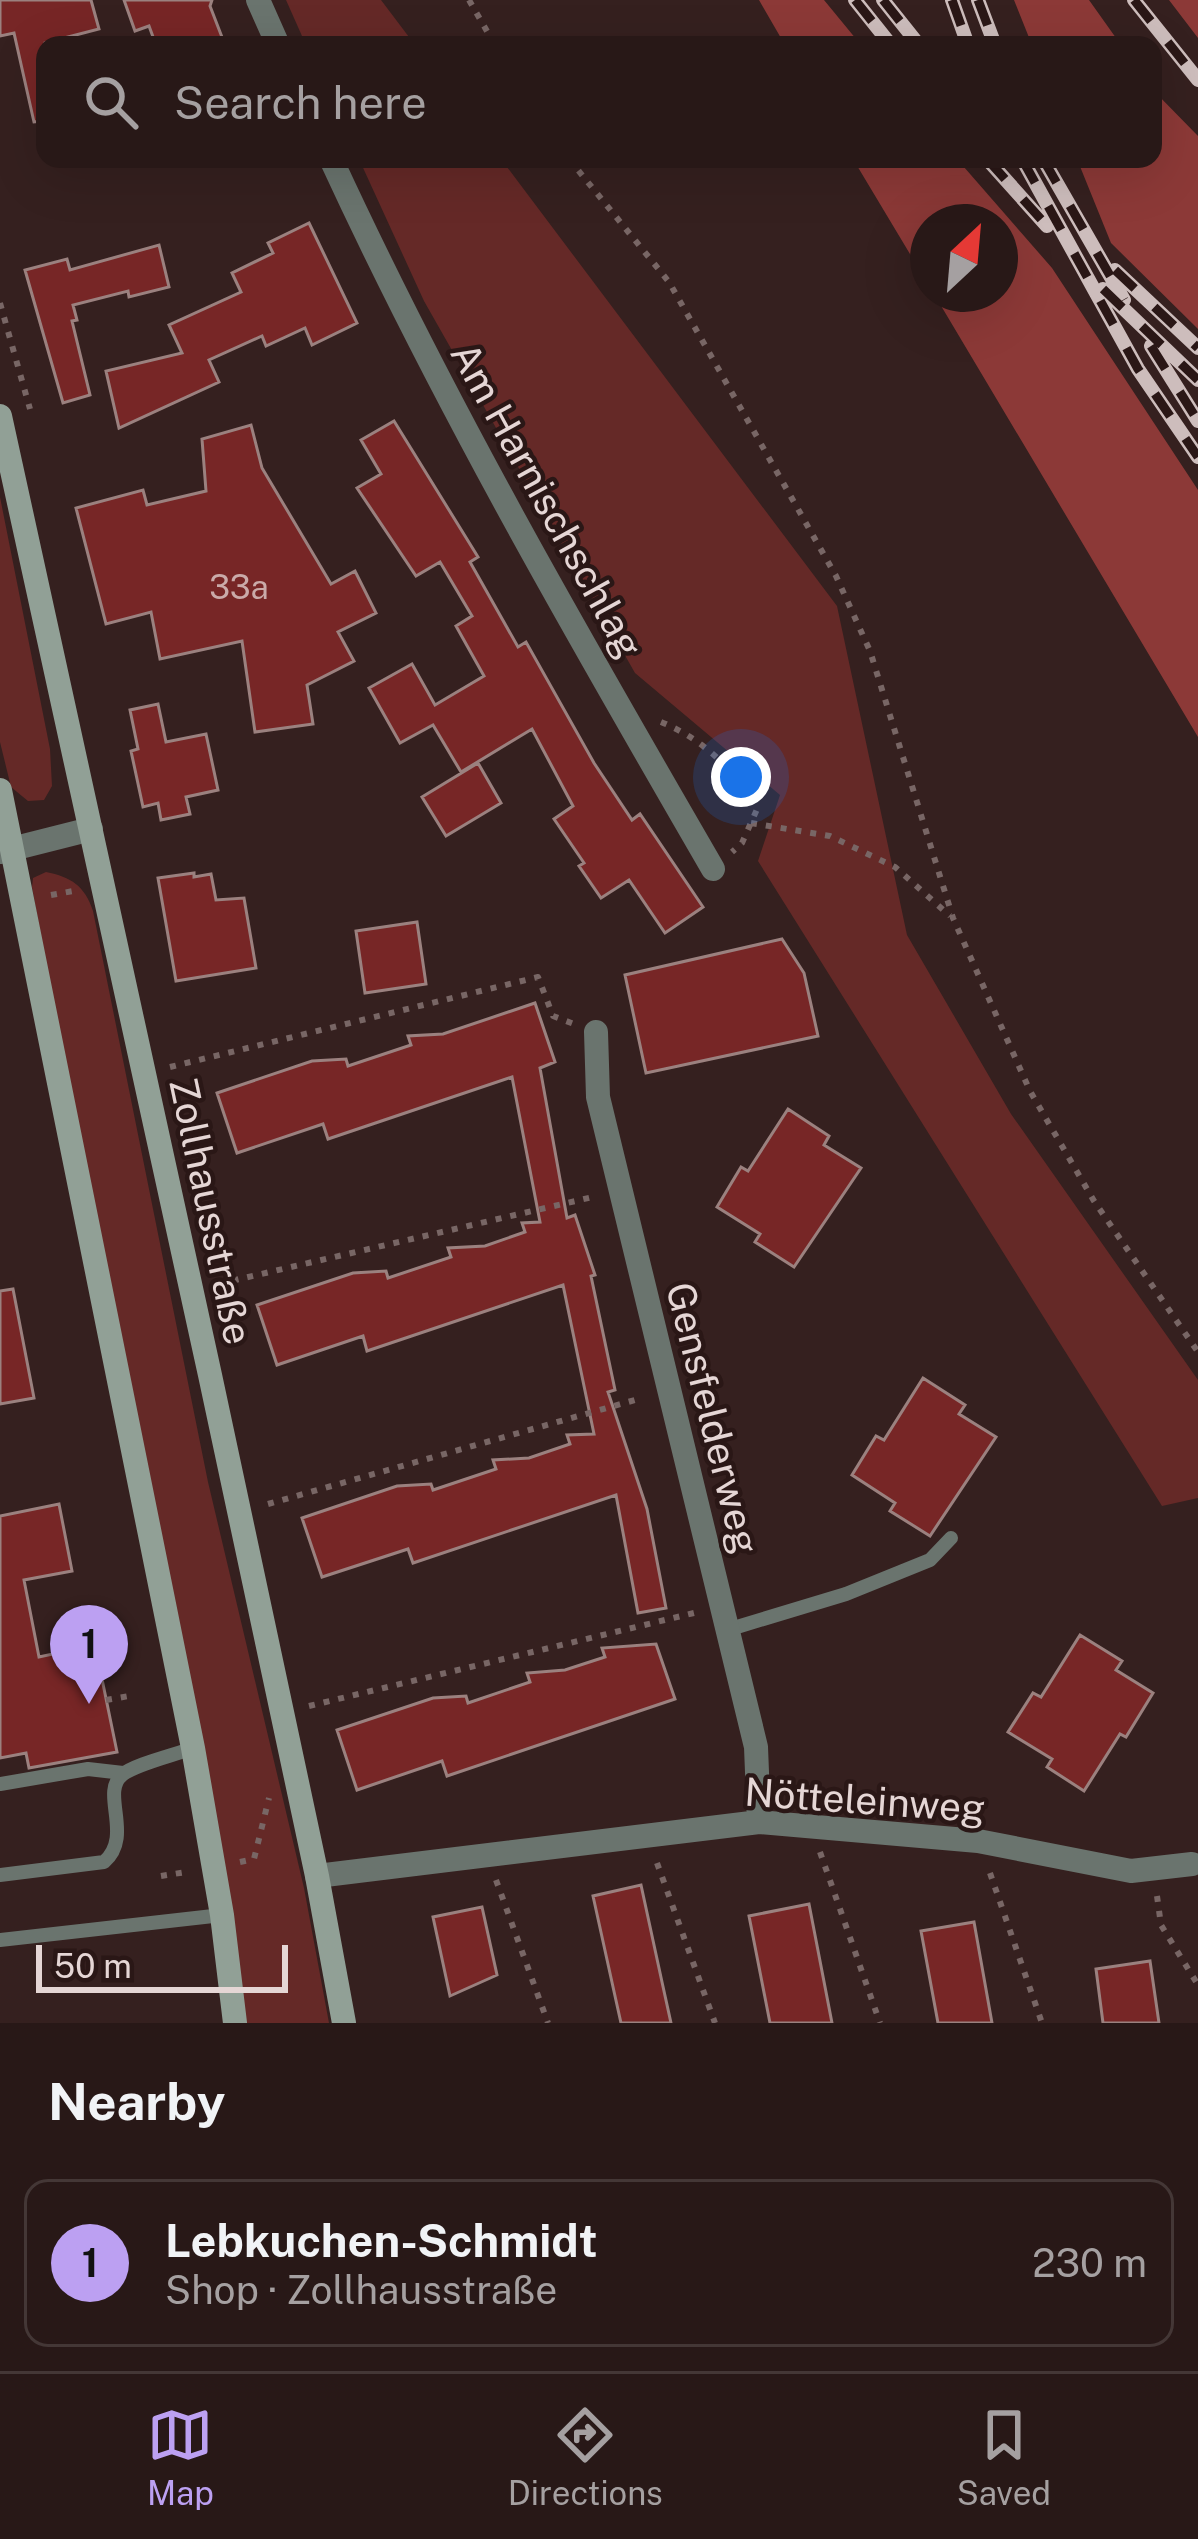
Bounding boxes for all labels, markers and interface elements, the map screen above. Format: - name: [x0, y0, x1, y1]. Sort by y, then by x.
- search box: [36, 36, 1162, 168]
- icon: search: [78, 69, 144, 135]
- text: Search here: [174, 76, 427, 129]
- north arrow: [910, 204, 1018, 312]
- street label: Am Harnischschlag: [441, 334, 653, 666]
- house number: 33a: [209, 568, 269, 606]
- your location: [711, 747, 771, 807]
- street label: Zollhausstraße: [160, 1074, 262, 1348]
- street label: Gensfelderweg: [657, 1277, 769, 1559]
- pin: 1: [50, 1605, 128, 1704]
- street label: Nötteleinweg: [743, 1769, 987, 1831]
- scale bar: [36, 1939, 288, 1992]
- text: 50 m: [54, 1947, 132, 1985]
- text: Nearby: [48, 2072, 225, 2131]
- text: Lebkuchen-Schmidt: [165, 2214, 598, 2267]
- text: 1: [82, 2240, 98, 2286]
- text: 230 m: [1032, 2240, 1147, 2286]
- text: Shop · Zollhausstraße: [165, 2267, 557, 2313]
- tab: Map: [147, 2402, 214, 2512]
- tab: Directions: [508, 2402, 663, 2512]
- tab: Saved: [957, 2402, 1051, 2512]

